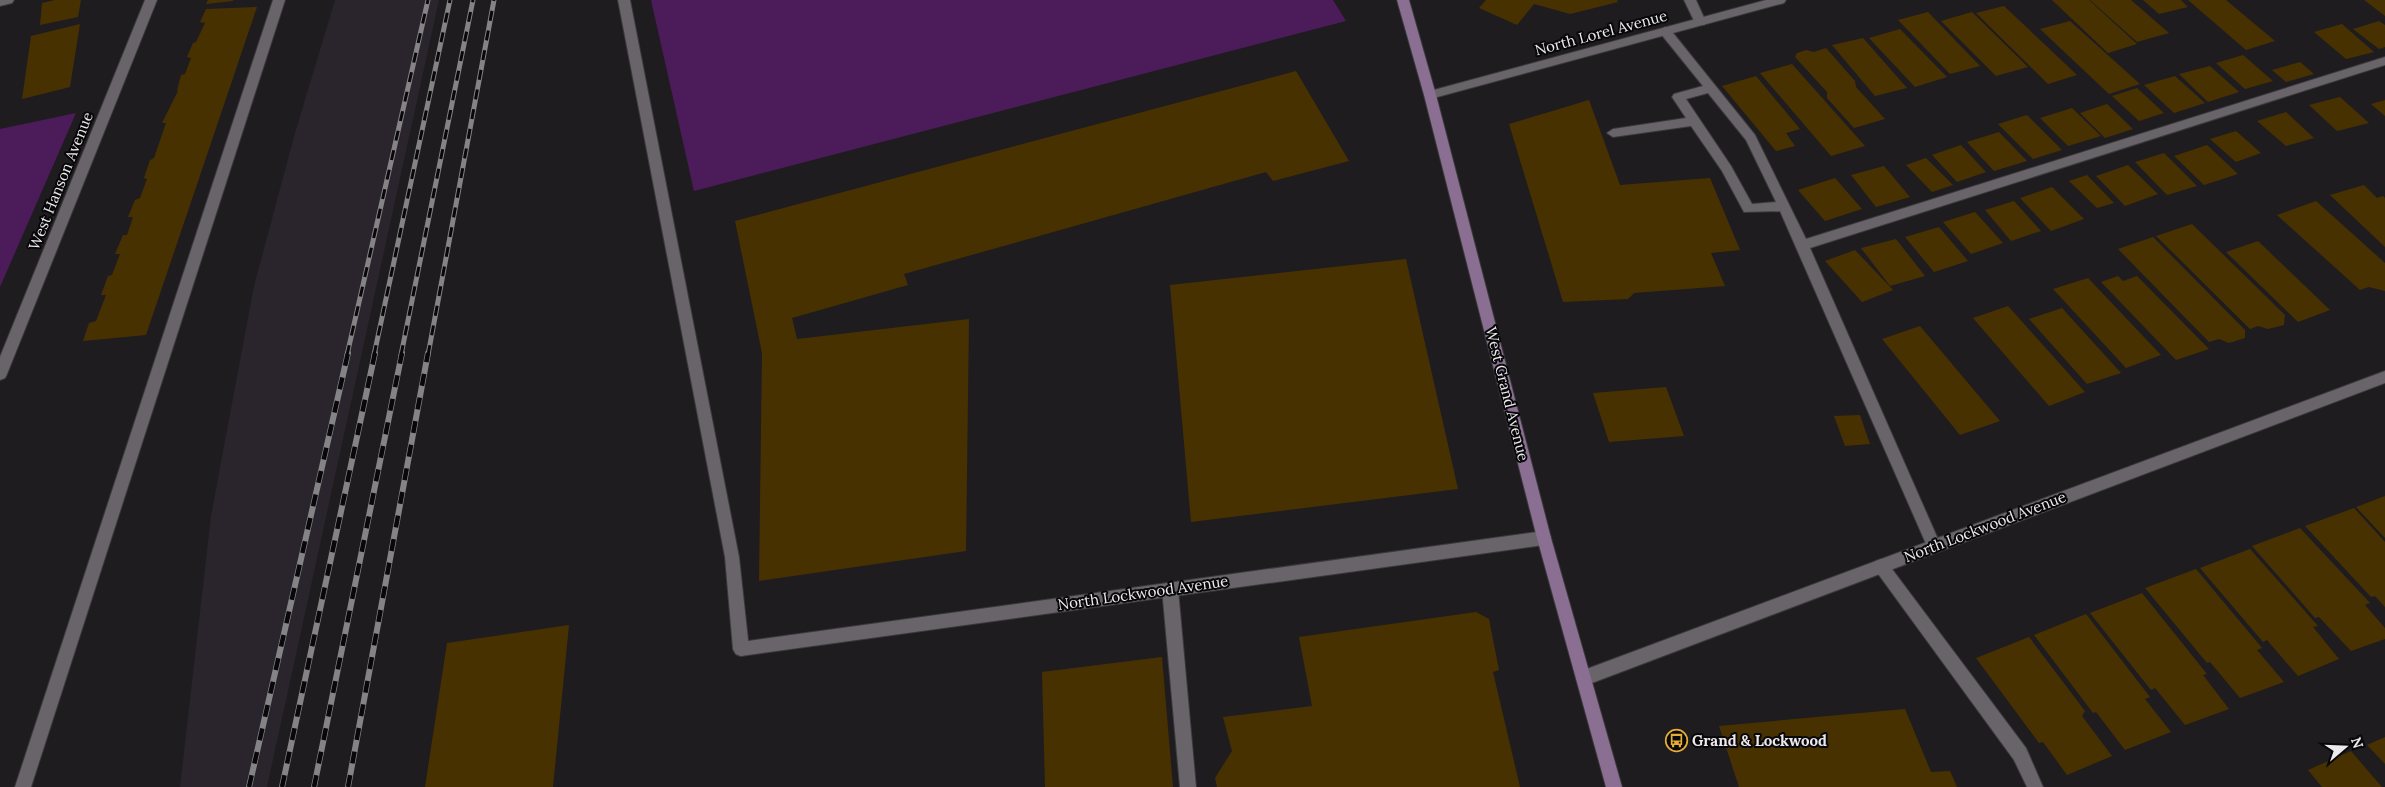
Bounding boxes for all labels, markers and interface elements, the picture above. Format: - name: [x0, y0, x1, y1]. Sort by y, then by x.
- street label: North Lorel Avenue: [1533, 6, 1669, 59]
- street label: West Hanson Avenue: [24, 109, 97, 253]
- street label: West Grand Avenue: [1482, 325, 1533, 463]
- street label: North Lockwood Avenue: [1901, 487, 2069, 566]
- street label: North Lockwood Avenue: [1056, 571, 1229, 614]
- north arrow: [2320, 722, 2370, 772]
- bus stop icon: Grand & Lockwood: [1664, 729, 1688, 753]
- place label: Grand & Lockwood: [1692, 731, 1827, 750]
- text: N: [2347, 735, 2368, 751]

